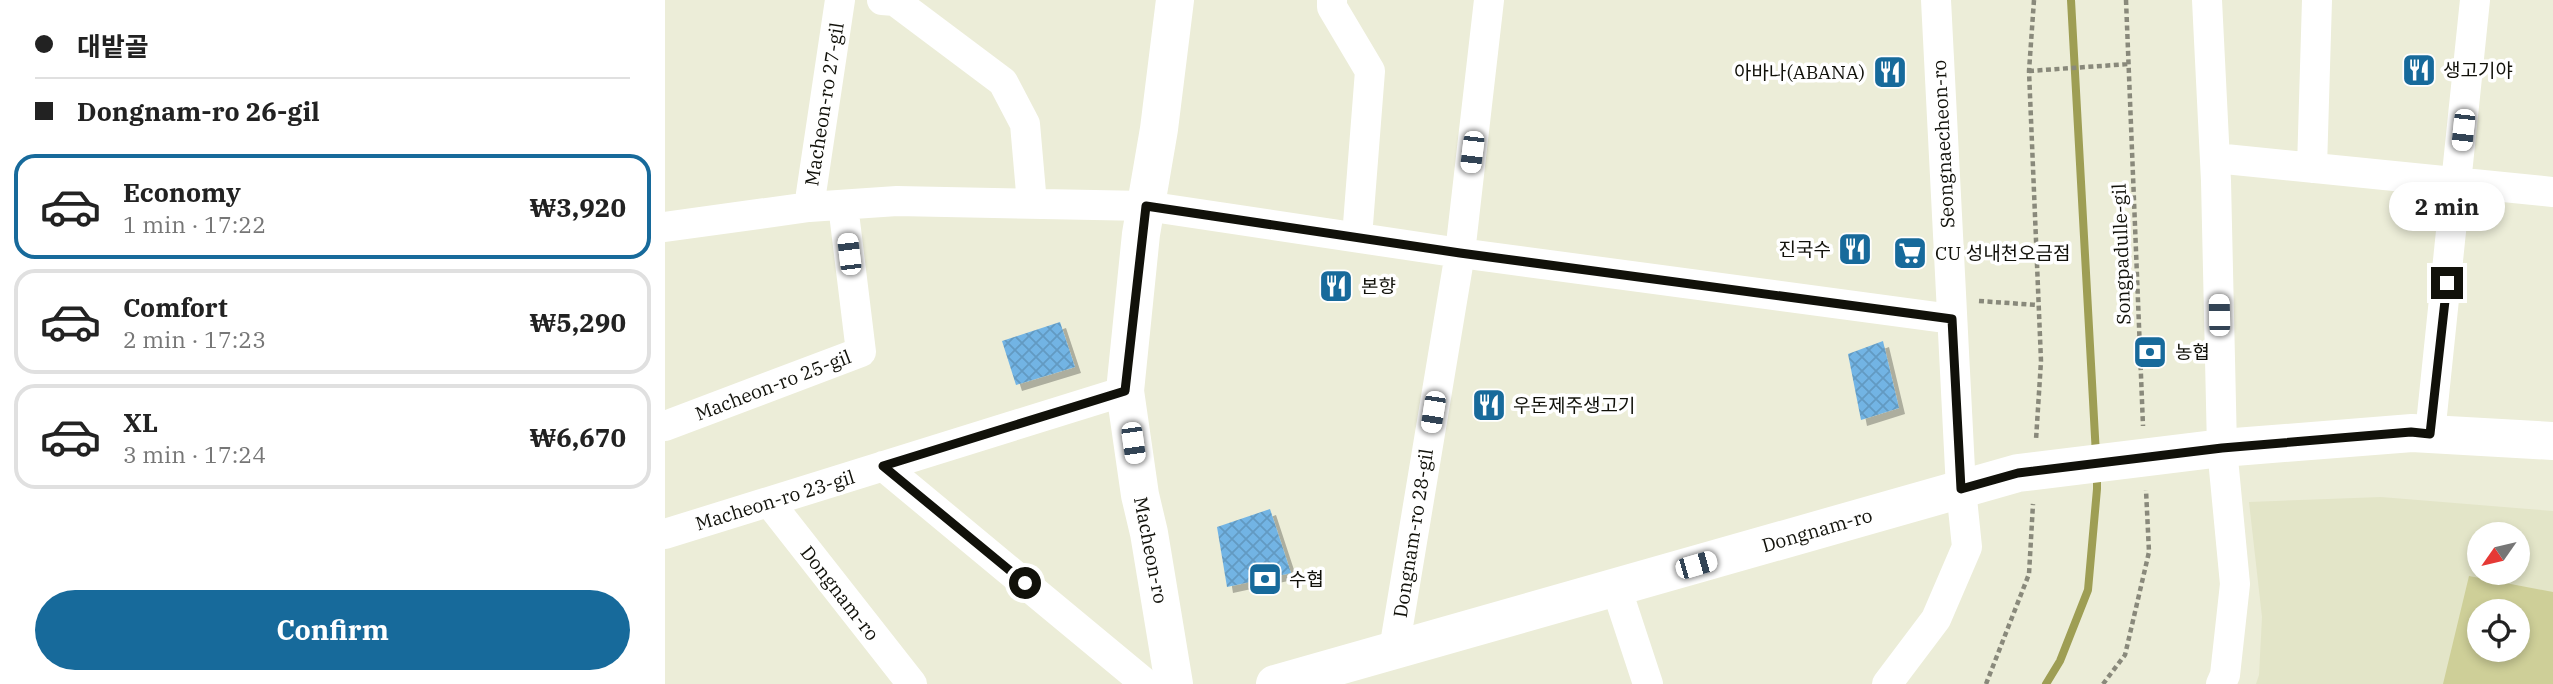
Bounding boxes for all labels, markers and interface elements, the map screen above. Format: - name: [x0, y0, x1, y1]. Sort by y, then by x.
- street label: Macheon-ro 27-gil: [799, 20, 849, 187]
- text: 대밭골: [77, 29, 149, 63]
- restaurant icon: 생고기야: [2400, 51, 2438, 89]
- restaurant icon: 아바나(ABANA): [1871, 53, 1909, 91]
- place label: 생고기야: [2443, 58, 2513, 82]
- street label: Seongnaecheon-ro: [1927, 59, 1959, 229]
- place label: 아바나(ABANA): [1734, 60, 1865, 84]
- text: Dongnam-ro 26-gil: [77, 94, 320, 128]
- car: [2451, 108, 2476, 152]
- car: [1460, 130, 1485, 174]
- icon: car: [39, 175, 102, 238]
- text: Economy: [123, 175, 241, 209]
- callout: 2 min: [2389, 182, 2505, 230]
- street label: Songpadulle-gil: [2107, 183, 2135, 325]
- text: ₩3,920: [530, 190, 626, 224]
- text: 2 min: [2415, 191, 2479, 221]
- text: 1 min · 17:22: [123, 209, 266, 239]
- restaurant icon: 진국수: [1836, 230, 1874, 268]
- car: [837, 232, 862, 276]
- supermarket icon: CU 성내천오금점: [1891, 234, 1929, 272]
- place label: 진국수: [1779, 237, 1831, 261]
- place label: CU 성내천오금점: [1935, 241, 2071, 265]
- restaurant icon: 본향: [1317, 267, 1355, 305]
- route end: [2431, 267, 2463, 299]
- place label: 본향: [1361, 274, 1396, 298]
- icon: car: [39, 290, 102, 353]
- text: Comfort: [123, 290, 228, 324]
- car: [2209, 294, 2230, 336]
- text: ₩5,290: [530, 305, 626, 339]
- text: 2 min · 17:23: [123, 324, 266, 354]
- bank icon: 농협: [2131, 333, 2169, 371]
- place label: 농협: [2175, 340, 2210, 364]
- street label: Macheon-ro 25-gil: [692, 344, 855, 426]
- restaurant icon: 우돈제주생고기: [1470, 386, 1508, 424]
- car: [1420, 390, 1447, 434]
- place label: 우돈제주생고기: [1513, 393, 1635, 417]
- icon: car: [39, 405, 102, 468]
- text: XL: [123, 405, 158, 439]
- text: ₩6,670: [530, 420, 626, 454]
- car: [1120, 421, 1147, 465]
- text: 3 min · 17:24: [123, 439, 266, 469]
- street label: Dongnam-ro 28-gil: [1388, 447, 1438, 619]
- street label: Macheon-ro 23-gil: [693, 464, 858, 536]
- street label: Macheon-ro: [1129, 495, 1173, 605]
- street label: Dongnam-ro: [1759, 503, 1875, 557]
- north arrow: [2467, 522, 2531, 584]
- map controls: [2467, 522, 2530, 662]
- street label: Dongnam-ro: [795, 541, 885, 645]
- car: [1673, 549, 1720, 581]
- bank icon: 수협: [1246, 560, 1284, 598]
- route start: [1009, 567, 1041, 599]
- place label: 수협: [1289, 567, 1324, 591]
- button: Confirm: [35, 590, 630, 670]
- button: locate: [2467, 599, 2530, 662]

